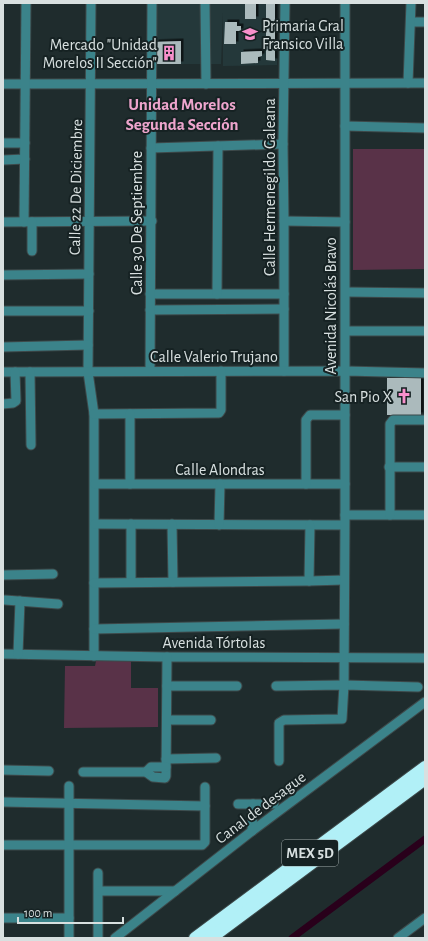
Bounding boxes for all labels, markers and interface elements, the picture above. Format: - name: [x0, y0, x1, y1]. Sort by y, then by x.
- place label: Primaria Gral Fransico Villa: [262, 18, 344, 52]
- school or university icon: Primaria Gral Fransico Villa: [241, 25, 259, 43]
- place label: Mercado "Unidad Morelos II Sección": [43, 37, 157, 71]
- building icon: Mercado "Unidad Morelos II Sección": [160, 44, 178, 62]
- district label: Unidad Morelos Segunda Sección: [125, 96, 239, 133]
- street label: Calle Hermenegildo Galeana: [262, 98, 278, 276]
- street label: Calle 22 De Diciembre: [67, 119, 85, 255]
- street label: Calle 30 De Septiembre: [129, 151, 145, 295]
- street label: Avenida Nicolás Bravo: [323, 237, 339, 375]
- street label: Calle Valerio Trujano: [150, 349, 278, 366]
- church icon: San Pio X: [395, 387, 413, 405]
- place label: San Pio X: [334, 389, 392, 405]
- street label: Calle Alondras: [175, 462, 265, 478]
- street label: Avenida Tórtolas: [163, 635, 266, 651]
- street label: Canal de desague: [213, 769, 309, 847]
- road number: MEX 5D: [282, 840, 338, 866]
- scale bar: [18, 899, 123, 925]
- text: 100 m: [24, 907, 52, 919]

